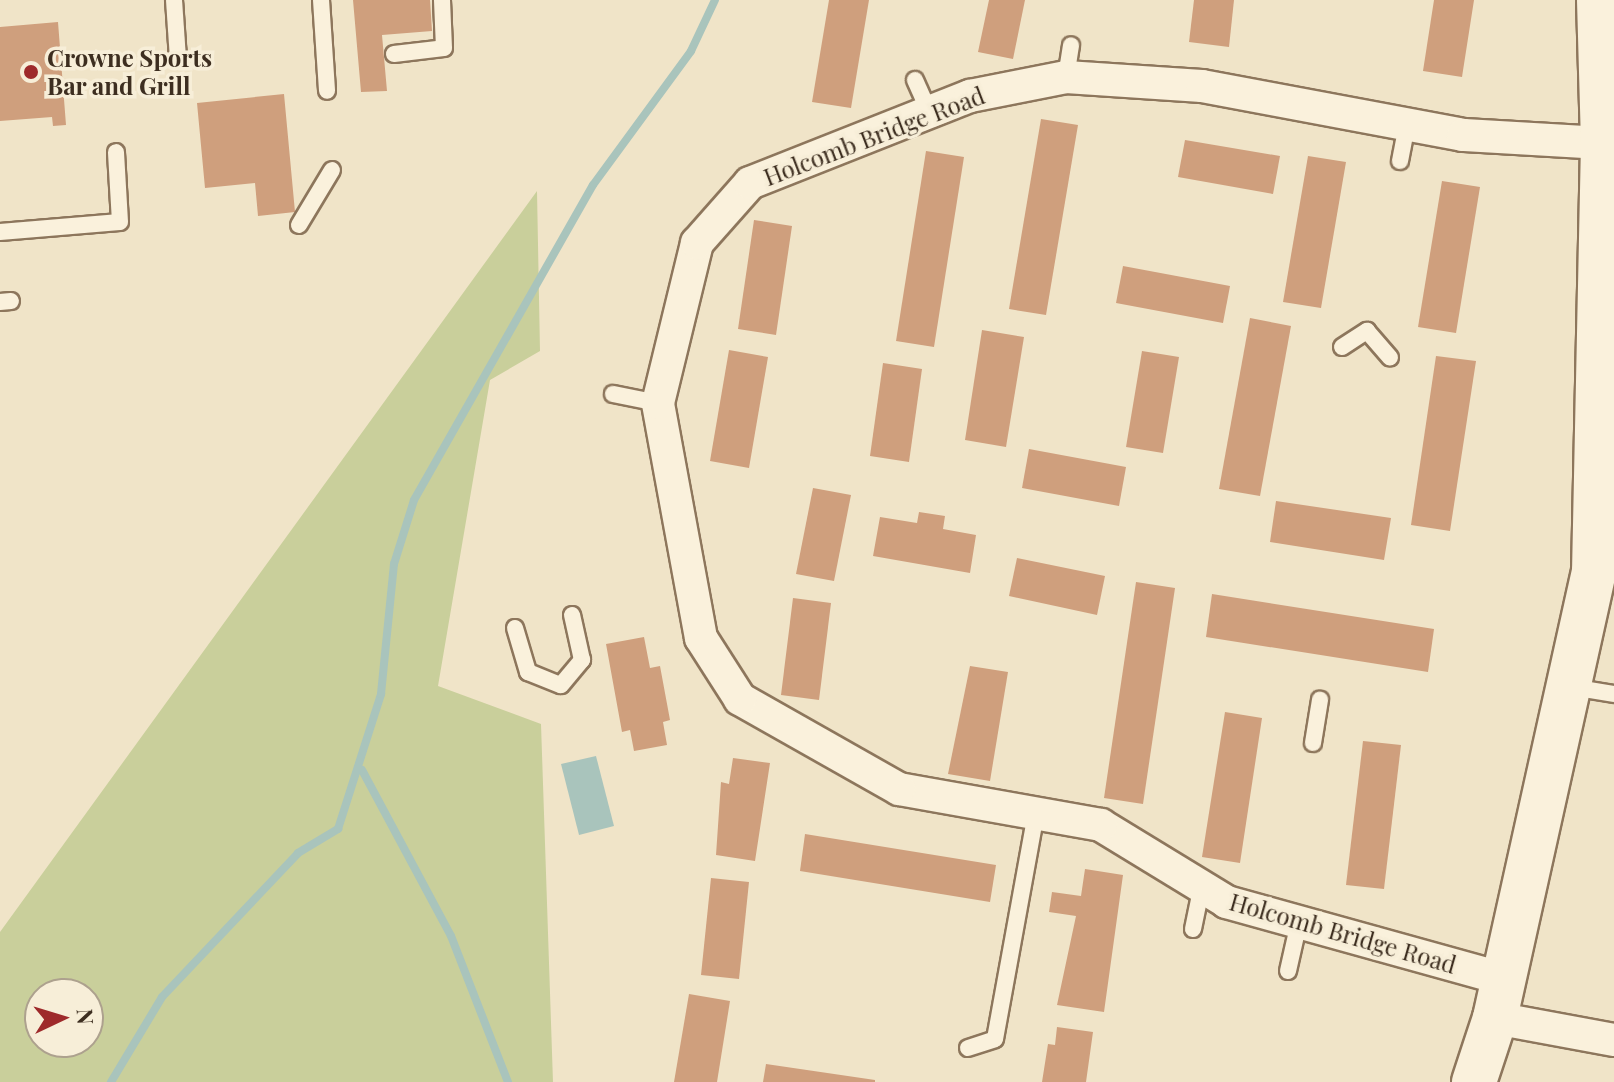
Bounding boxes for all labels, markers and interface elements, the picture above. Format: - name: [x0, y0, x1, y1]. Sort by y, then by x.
- place label: Crowne Sports Bar and Grill: [47, 44, 212, 100]
- marker: Crowne Sports Bar and Grill: [22, 63, 40, 81]
- street label: Holcomb Bridge Road: [759, 81, 989, 191]
- street label: Holcomb Bridge Road: [1226, 887, 1460, 979]
- north arrow: [24, 978, 104, 1058]
- text: N: [70, 1007, 101, 1025]

